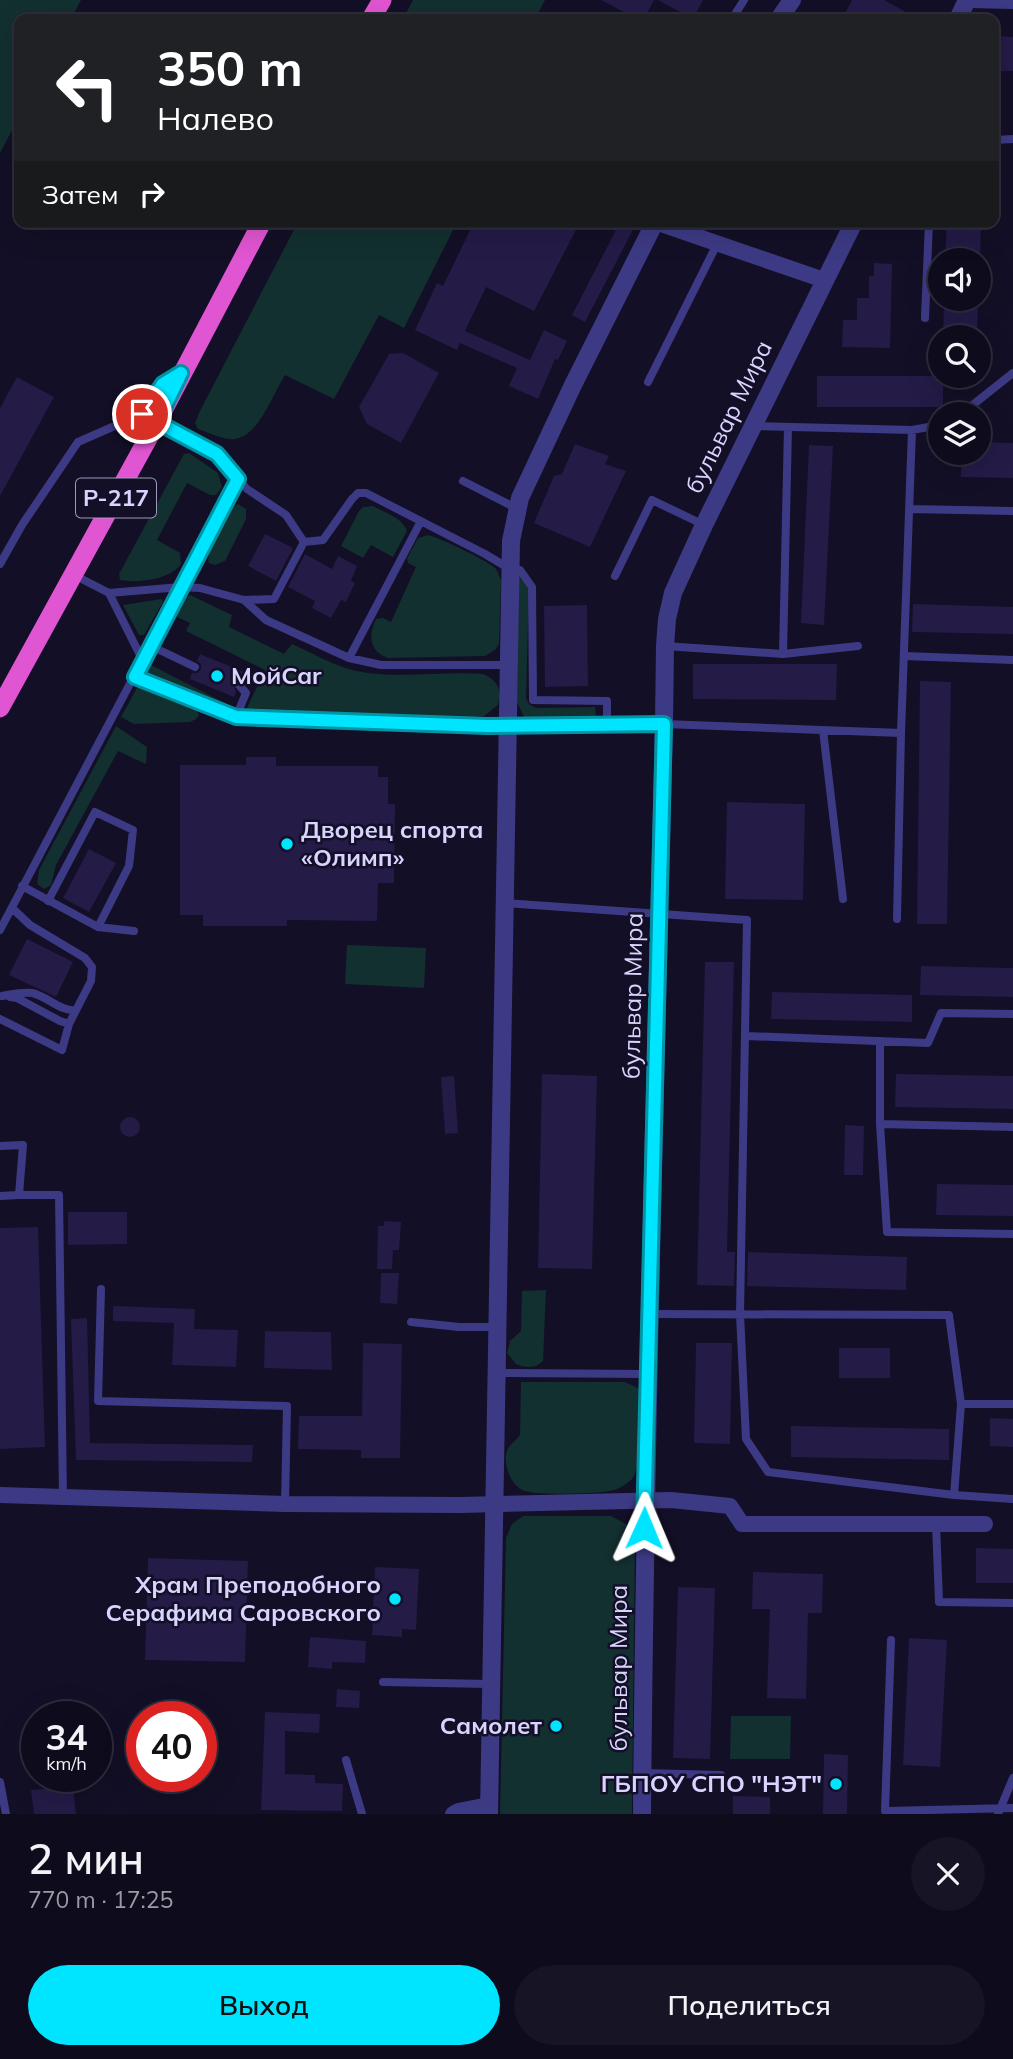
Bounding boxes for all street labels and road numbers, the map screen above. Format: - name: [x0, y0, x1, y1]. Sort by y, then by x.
- street label: бульвар Мира: [678, 335, 778, 498]
- road number: Р-217: [76, 478, 156, 518]
- street label: бульвар Мира: [616, 913, 648, 1079]
- street label: бульвар Мира: [603, 1585, 633, 1751]

